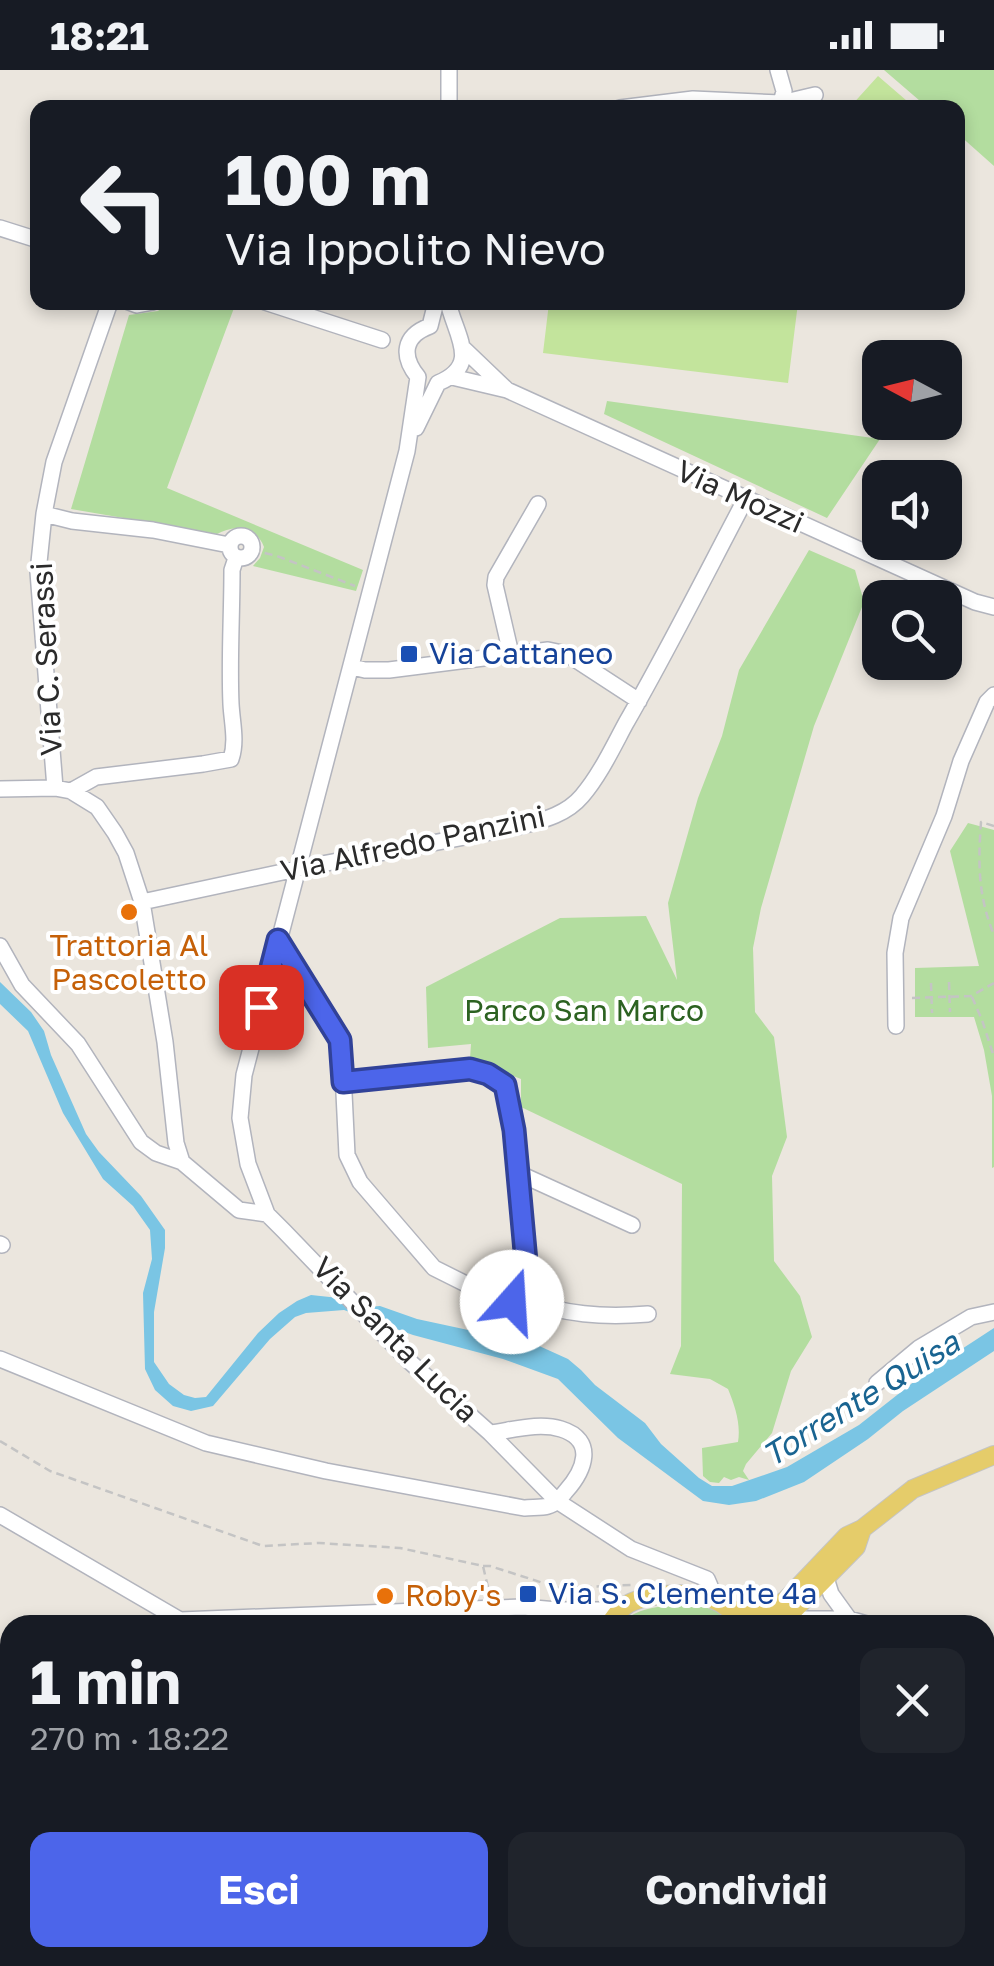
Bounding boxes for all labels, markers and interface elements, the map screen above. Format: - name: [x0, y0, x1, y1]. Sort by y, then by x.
- text: 18:21: [50, 13, 149, 58]
- text: 100 m: [225, 136, 431, 220]
- icon: left: [60, 140, 190, 270]
- text: Via Ippolito Nievo: [225, 221, 606, 275]
- north arrow: [862, 340, 962, 440]
- map controls: [862, 340, 962, 680]
- street label: Via Mozzi: [671, 452, 810, 540]
- button: sound: [862, 460, 962, 560]
- street label: Via C. Serassi: [23, 561, 69, 757]
- button: search: [862, 580, 962, 680]
- place label: Via Cattaneo: [429, 635, 613, 671]
- marker: Via Cattaneo: [398, 643, 420, 665]
- street label: Via Alfredo Panzini: [277, 797, 548, 889]
- marker: Trattoria Al Pascoletto: [118, 901, 140, 923]
- place label: Trattoria Al Pascoletto: [50, 927, 208, 997]
- pin: [219, 965, 304, 1050]
- icon: arrive: [234, 980, 289, 1035]
- park label: Parco San Marco: [464, 992, 704, 1028]
- street label: Via Santa Lucia: [305, 1249, 486, 1430]
- position arrow: [460, 1250, 564, 1354]
- water label: Torrente Quisa: [755, 1321, 967, 1474]
- place label: Via S. Clemente 4a: [548, 1575, 817, 1611]
- place label: Roby's: [405, 1577, 501, 1613]
- marker: Via S. Clemente 4a: [517, 1583, 539, 1605]
- marker: Roby's: [374, 1585, 396, 1607]
- text: 1 min: [30, 1645, 181, 1717]
- button: close: [860, 1648, 965, 1753]
- text: 270 m · 18:22: [30, 1719, 229, 1757]
- button: Esci: [30, 1832, 488, 1947]
- button: Condividi: [508, 1832, 965, 1947]

